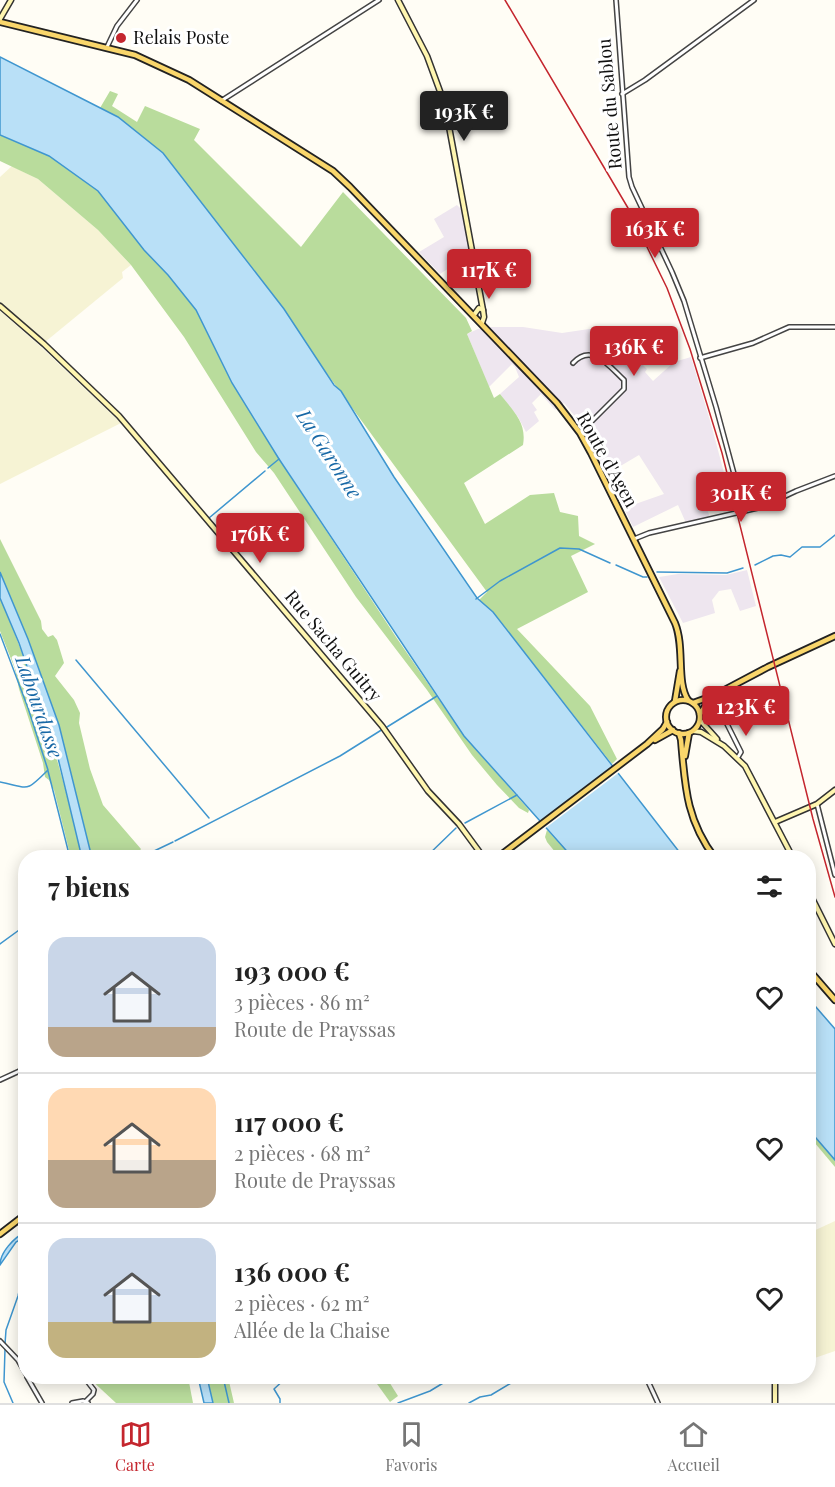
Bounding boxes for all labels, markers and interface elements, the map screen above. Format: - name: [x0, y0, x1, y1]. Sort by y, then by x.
- place label: Relais Poste: [133, 25, 229, 49]
- marker: Relais Poste: [114, 31, 128, 45]
- street label: Route du Sablou: [591, 37, 627, 171]
- pin: 193K €: [415, 91, 513, 142]
- text: 193K €: [434, 97, 494, 124]
- pin: 163K €: [606, 208, 704, 259]
- text: 163K €: [625, 214, 685, 241]
- pin: 117K €: [440, 249, 538, 300]
- text: 117K €: [461, 255, 517, 282]
- pin: 136K €: [585, 326, 683, 377]
- text: 136K €: [604, 332, 664, 359]
- water label: La Garonne: [291, 402, 369, 503]
- street label: Route d'Agen: [572, 408, 644, 512]
- pin: 301K €: [692, 472, 790, 523]
- text: 301K €: [710, 478, 772, 505]
- pin: 176K €: [211, 513, 309, 564]
- text: 176K €: [230, 519, 290, 546]
- street label: Rue Sacha Guitry: [280, 584, 388, 706]
- water label: Labourdasse: [10, 651, 71, 762]
- pin: 123K €: [697, 686, 795, 737]
- text: 123K €: [716, 692, 776, 719]
- text: 7 biens: [48, 869, 130, 904]
- icon: filters: [753, 870, 786, 903]
- text: 193 000 €: [234, 953, 350, 988]
- icon: home: [96, 961, 168, 1033]
- icon: heart: [753, 981, 786, 1014]
- text: 3 pièces · 86 m²: [234, 988, 370, 1015]
- text: Route de Prayssas: [234, 1015, 396, 1042]
- text: 117 000 €: [234, 1104, 344, 1139]
- icon: home: [96, 1112, 168, 1184]
- icon: heart: [753, 1132, 786, 1165]
- text: 2 pièces · 68 m²: [234, 1139, 370, 1166]
- text: Route de Prayssas: [234, 1166, 396, 1193]
- text: 136 000 €: [234, 1254, 350, 1289]
- icon: home: [96, 1262, 168, 1334]
- icon: heart: [753, 1282, 786, 1315]
- text: 2 pièces · 62 m²: [234, 1289, 370, 1316]
- text: Allée de la Chaise: [234, 1316, 390, 1343]
- tab: Carte: [115, 1418, 155, 1475]
- tab: Favoris: [385, 1418, 437, 1475]
- tab: Accueil: [668, 1418, 720, 1475]

